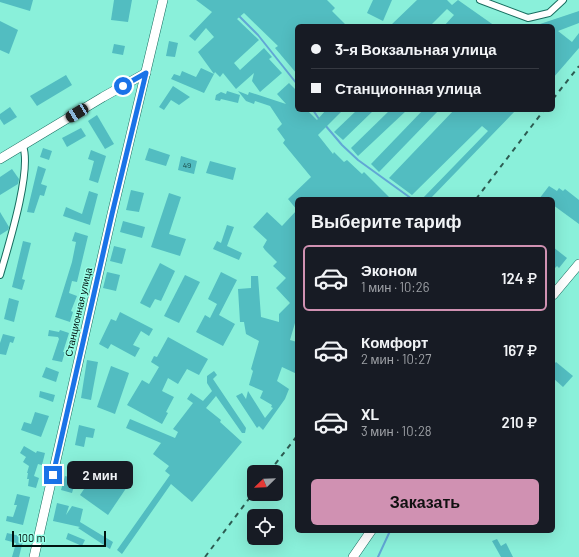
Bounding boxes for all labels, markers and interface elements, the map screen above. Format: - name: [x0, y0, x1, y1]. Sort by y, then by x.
- text: 3-я Вокзальная улица: [335, 40, 497, 58]
- route start: [114, 77, 132, 95]
- text: Станционная улица: [335, 79, 481, 97]
- car: [64, 102, 90, 124]
- house number: 49: [183, 160, 191, 170]
- text: Выберите тариф: [311, 210, 462, 232]
- icon: car: [313, 260, 349, 296]
- text: Эконом: [361, 261, 417, 279]
- street label: Станционная улица: [62, 266, 94, 358]
- text: 124 ₽: [501, 269, 537, 287]
- text: 1 мин · 10:26: [361, 279, 429, 295]
- icon: car: [313, 332, 349, 368]
- text: Комфорт: [361, 333, 428, 351]
- text: 167 ₽: [503, 341, 537, 359]
- text: 2 мин · 10:27: [361, 351, 431, 367]
- icon: car: [313, 404, 349, 440]
- text: XL: [361, 405, 379, 423]
- text: 210 ₽: [502, 413, 537, 431]
- text: 3 мин · 10:28: [361, 423, 432, 439]
- callout: 2 мин: [67, 461, 133, 489]
- north arrow: [247, 465, 283, 501]
- map controls: [247, 465, 283, 545]
- route end: [44, 466, 62, 484]
- text: 2 мин: [82, 467, 118, 483]
- button: Заказать: [311, 479, 539, 525]
- button: locate: [247, 509, 283, 545]
- scale bar: [12, 529, 106, 548]
- text: 100 m: [18, 531, 46, 544]

